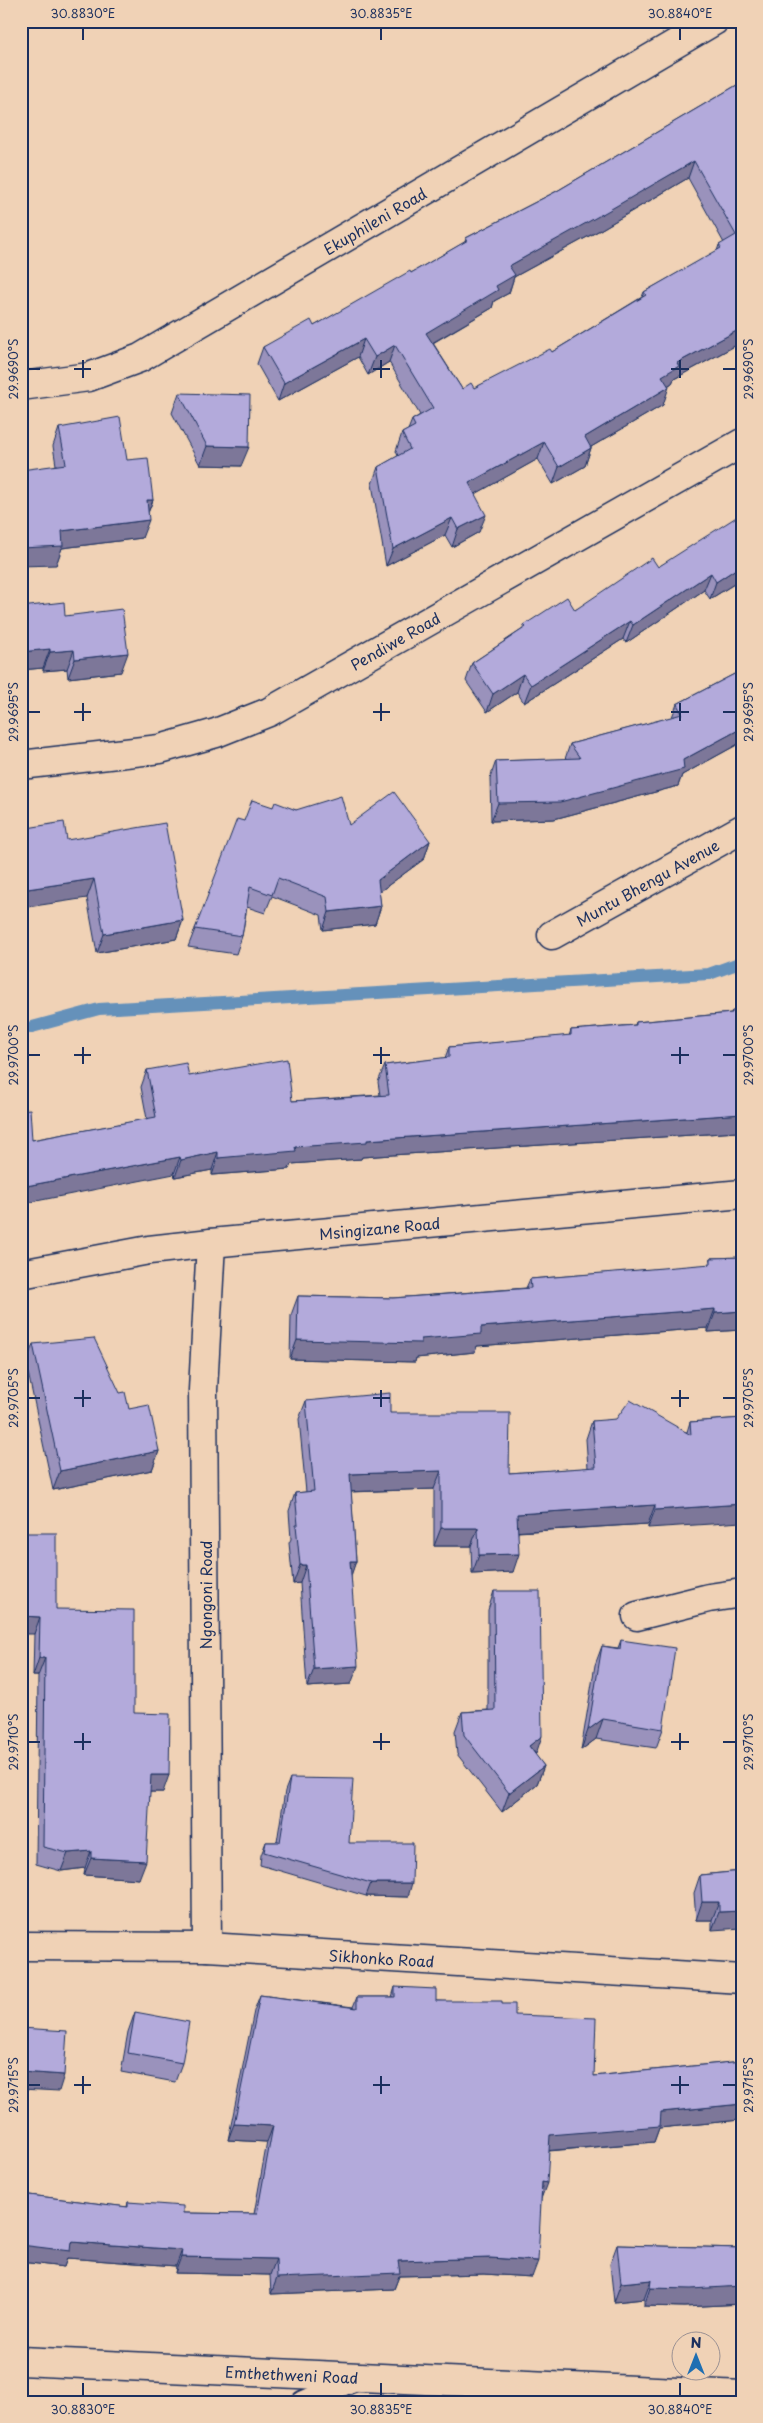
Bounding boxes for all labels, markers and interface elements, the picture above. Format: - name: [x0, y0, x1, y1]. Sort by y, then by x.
- text: 30.8830°E: [51, 4, 115, 22]
- text: 30.8835°E: [349, 4, 413, 22]
- text: 30.8840°E: [648, 4, 713, 22]
- street label: Ekuphileni Road: [319, 181, 431, 260]
- text: 29.9690°S: [4, 339, 22, 399]
- text: 29.9690°S: [739, 339, 757, 399]
- street label: Pendiwe Road: [346, 606, 444, 675]
- text: 29.9695°S: [4, 682, 22, 742]
- text: 29.9695°S: [739, 682, 757, 742]
- street label: Muntu Bhengu Avenue: [571, 833, 723, 931]
- text: 29.9700°S: [4, 1024, 22, 1086]
- text: 29.9700°S: [739, 1024, 757, 1086]
- street label: Msingizane Road: [318, 1210, 441, 1244]
- text: 29.9705°S: [4, 1368, 22, 1428]
- text: 29.9705°S: [739, 1368, 757, 1428]
- street label: Ngongoni Road: [194, 1540, 217, 1650]
- text: 29.9710°S: [4, 1714, 22, 1771]
- text: 29.9710°S: [739, 1714, 757, 1771]
- street label: Sikhonko Road: [328, 1943, 435, 1972]
- text: 29.9715°S: [4, 2057, 22, 2113]
- text: 29.9715°S: [739, 2057, 757, 2113]
- north arrow: [670, 2330, 720, 2380]
- text: N: [690, 2332, 702, 2353]
- street label: Emthethweni Road: [225, 2359, 359, 2388]
- text: 30.8830°E: [51, 2400, 115, 2418]
- text: 30.8835°E: [349, 2400, 413, 2418]
- text: 30.8840°E: [648, 2400, 713, 2418]

